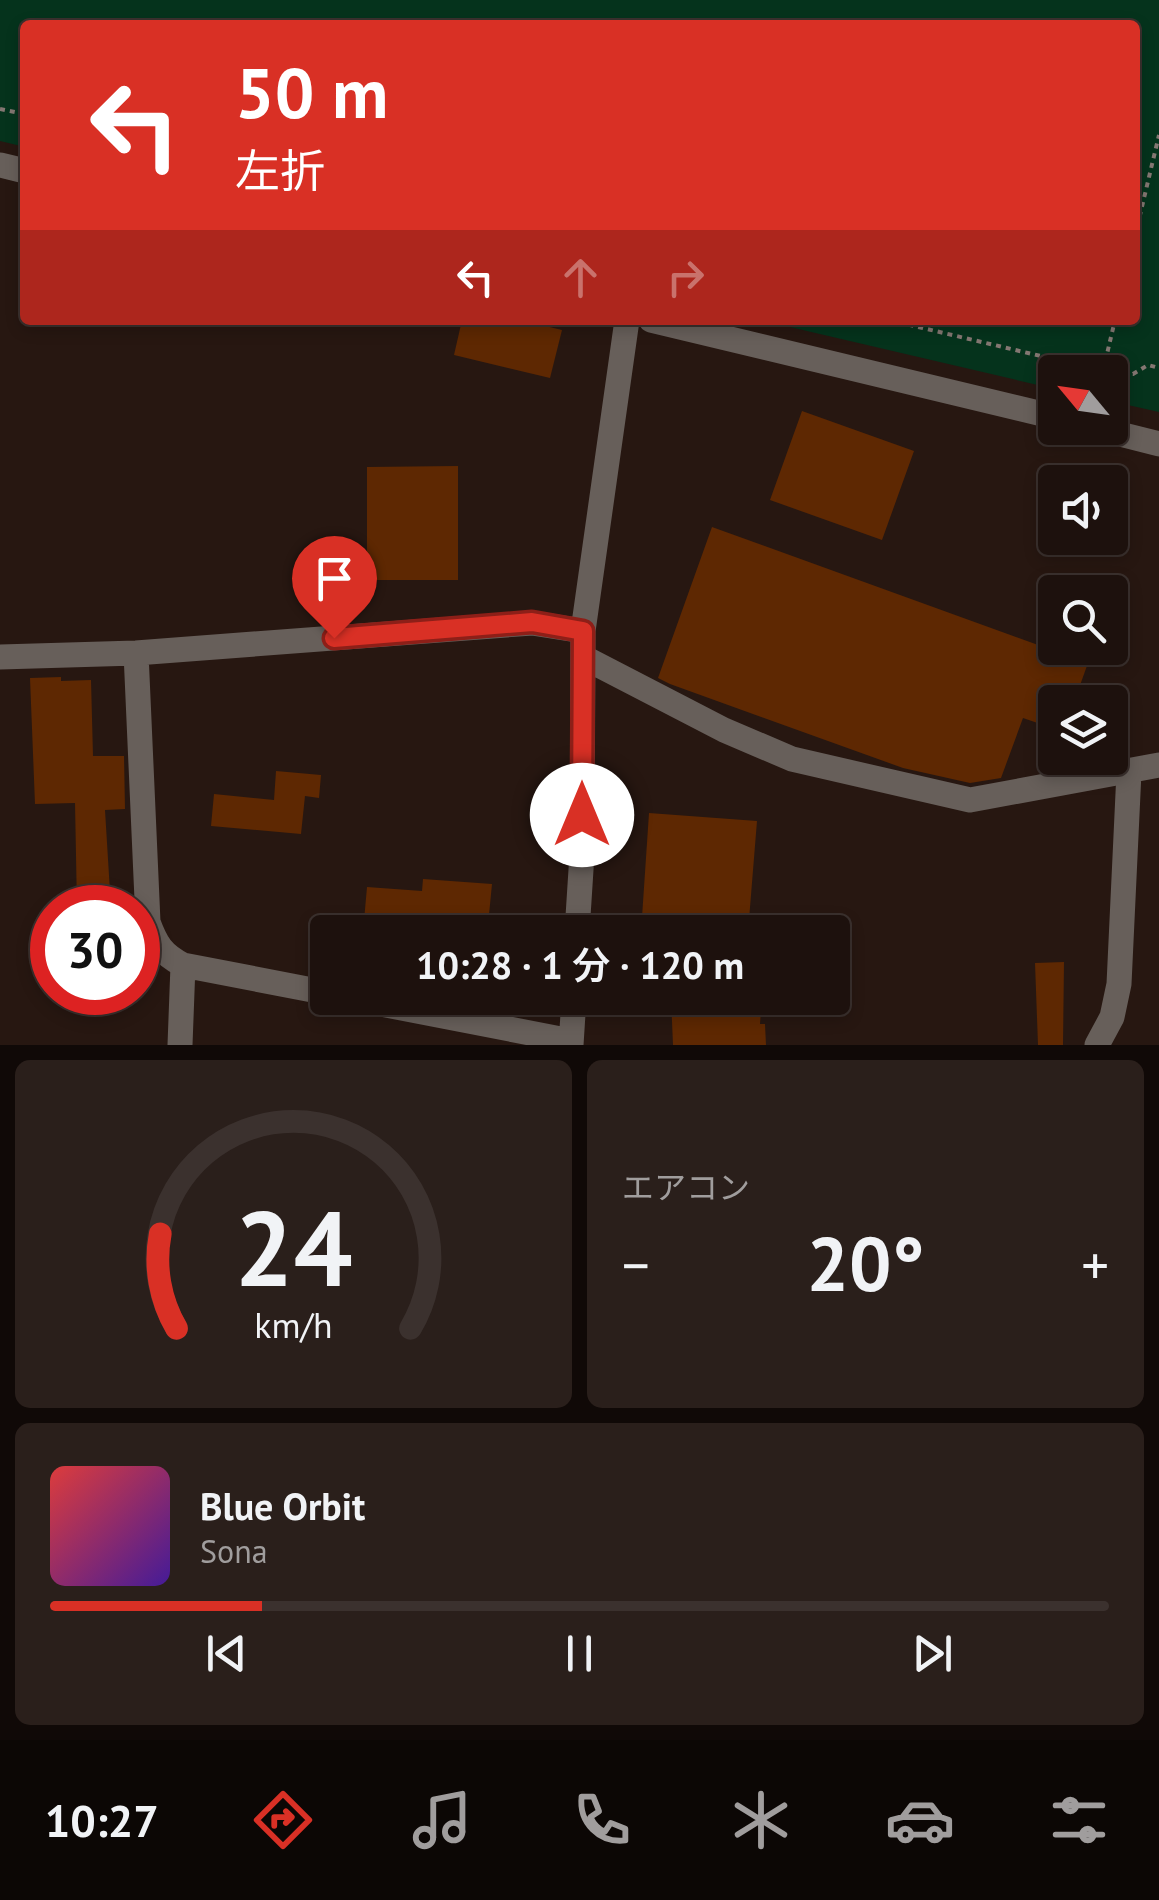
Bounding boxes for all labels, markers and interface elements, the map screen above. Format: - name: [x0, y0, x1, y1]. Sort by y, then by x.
- text: 50 m: [235, 47, 388, 137]
- icon: left: [70, 60, 200, 190]
- text: 左折: [235, 141, 325, 199]
- icon: left: [448, 250, 503, 305]
- icon: ahead: [553, 250, 608, 305]
- icon: right: [658, 250, 713, 305]
- north arrow: [1038, 355, 1128, 445]
- map controls: [1038, 355, 1128, 775]
- button: sound: [1038, 465, 1128, 555]
- pin: [292, 536, 377, 639]
- icon: arrive: [307, 551, 362, 606]
- button: search: [1038, 575, 1128, 665]
- button: layers: [1038, 685, 1128, 775]
- position arrow: [530, 763, 634, 867]
- speed limit sign: 30: [30, 885, 160, 1015]
- text: 10:28 · 1 分 · 120 m: [416, 940, 744, 989]
- text: エアコン: [622, 1166, 750, 1208]
- text: 24: [235, 1180, 352, 1315]
- text: 20°: [807, 1215, 924, 1312]
- text: −: [622, 1229, 650, 1300]
- text: +: [1081, 1229, 1109, 1300]
- text: km/h: [254, 1302, 333, 1348]
- text: Blue Orbit: [200, 1481, 365, 1530]
- text: Sona: [200, 1530, 268, 1572]
- icon: previous: [199, 1626, 254, 1681]
- icon: pause: [552, 1626, 607, 1681]
- icon: next: [905, 1626, 960, 1681]
- icon: directions: [248, 1785, 318, 1855]
- icon: music: [407, 1785, 477, 1855]
- icon: phone: [567, 1785, 637, 1855]
- icon: climate: [726, 1785, 796, 1855]
- icon: car: [885, 1785, 955, 1855]
- icon: filters: [1044, 1785, 1114, 1855]
- text: 10:27: [45, 1791, 159, 1849]

